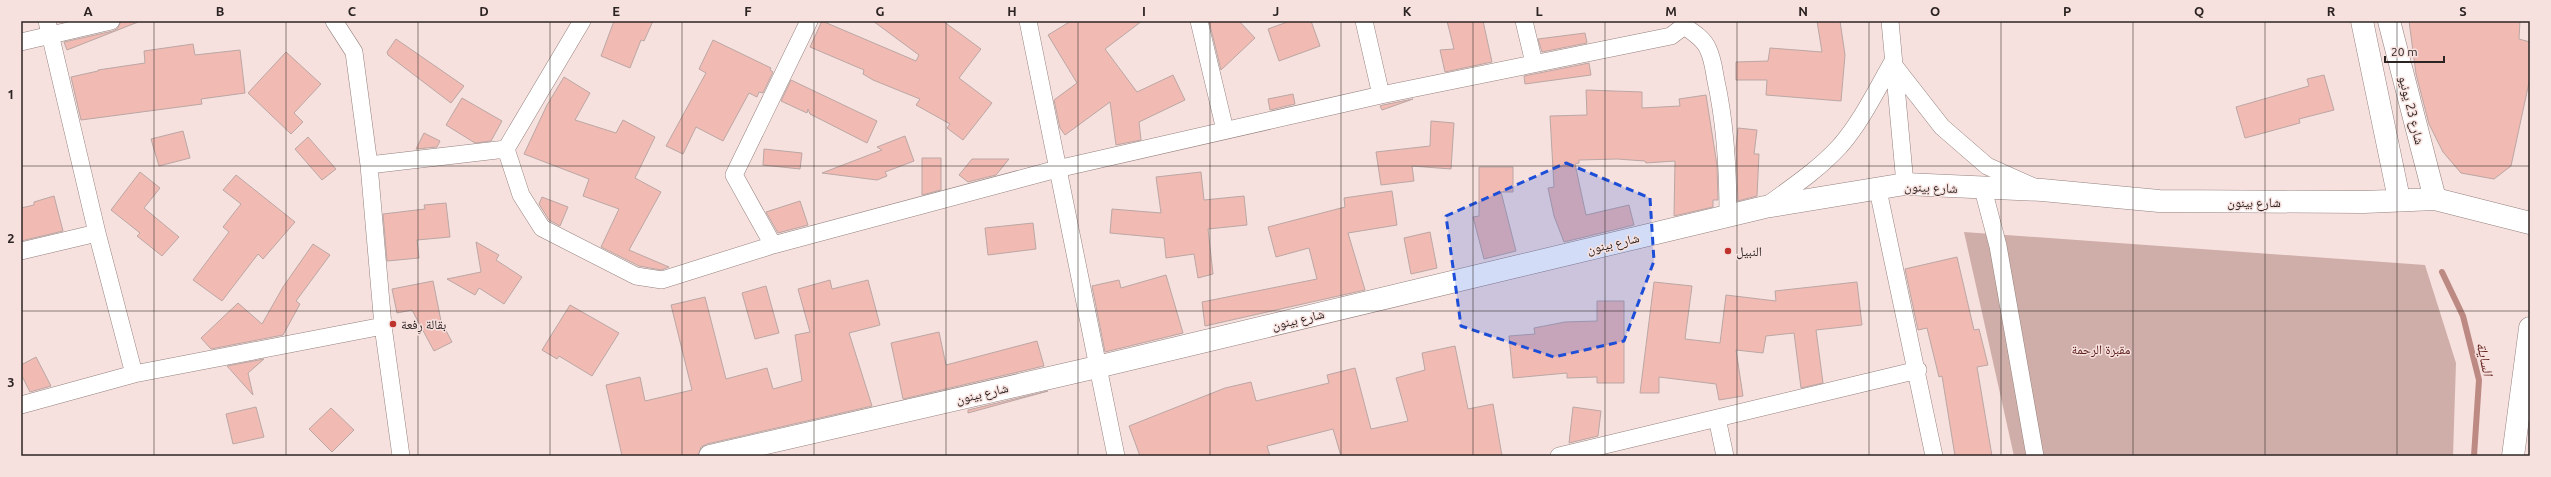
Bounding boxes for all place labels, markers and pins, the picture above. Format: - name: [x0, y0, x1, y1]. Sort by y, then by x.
- place label: النبيل: [1736, 244, 1762, 260]
- marker: النبيل: [1723, 246, 1733, 256]
- place label: بقالة رِفعة: [401, 317, 446, 335]
- marker: بقالة رِفعة: [388, 319, 398, 329]

